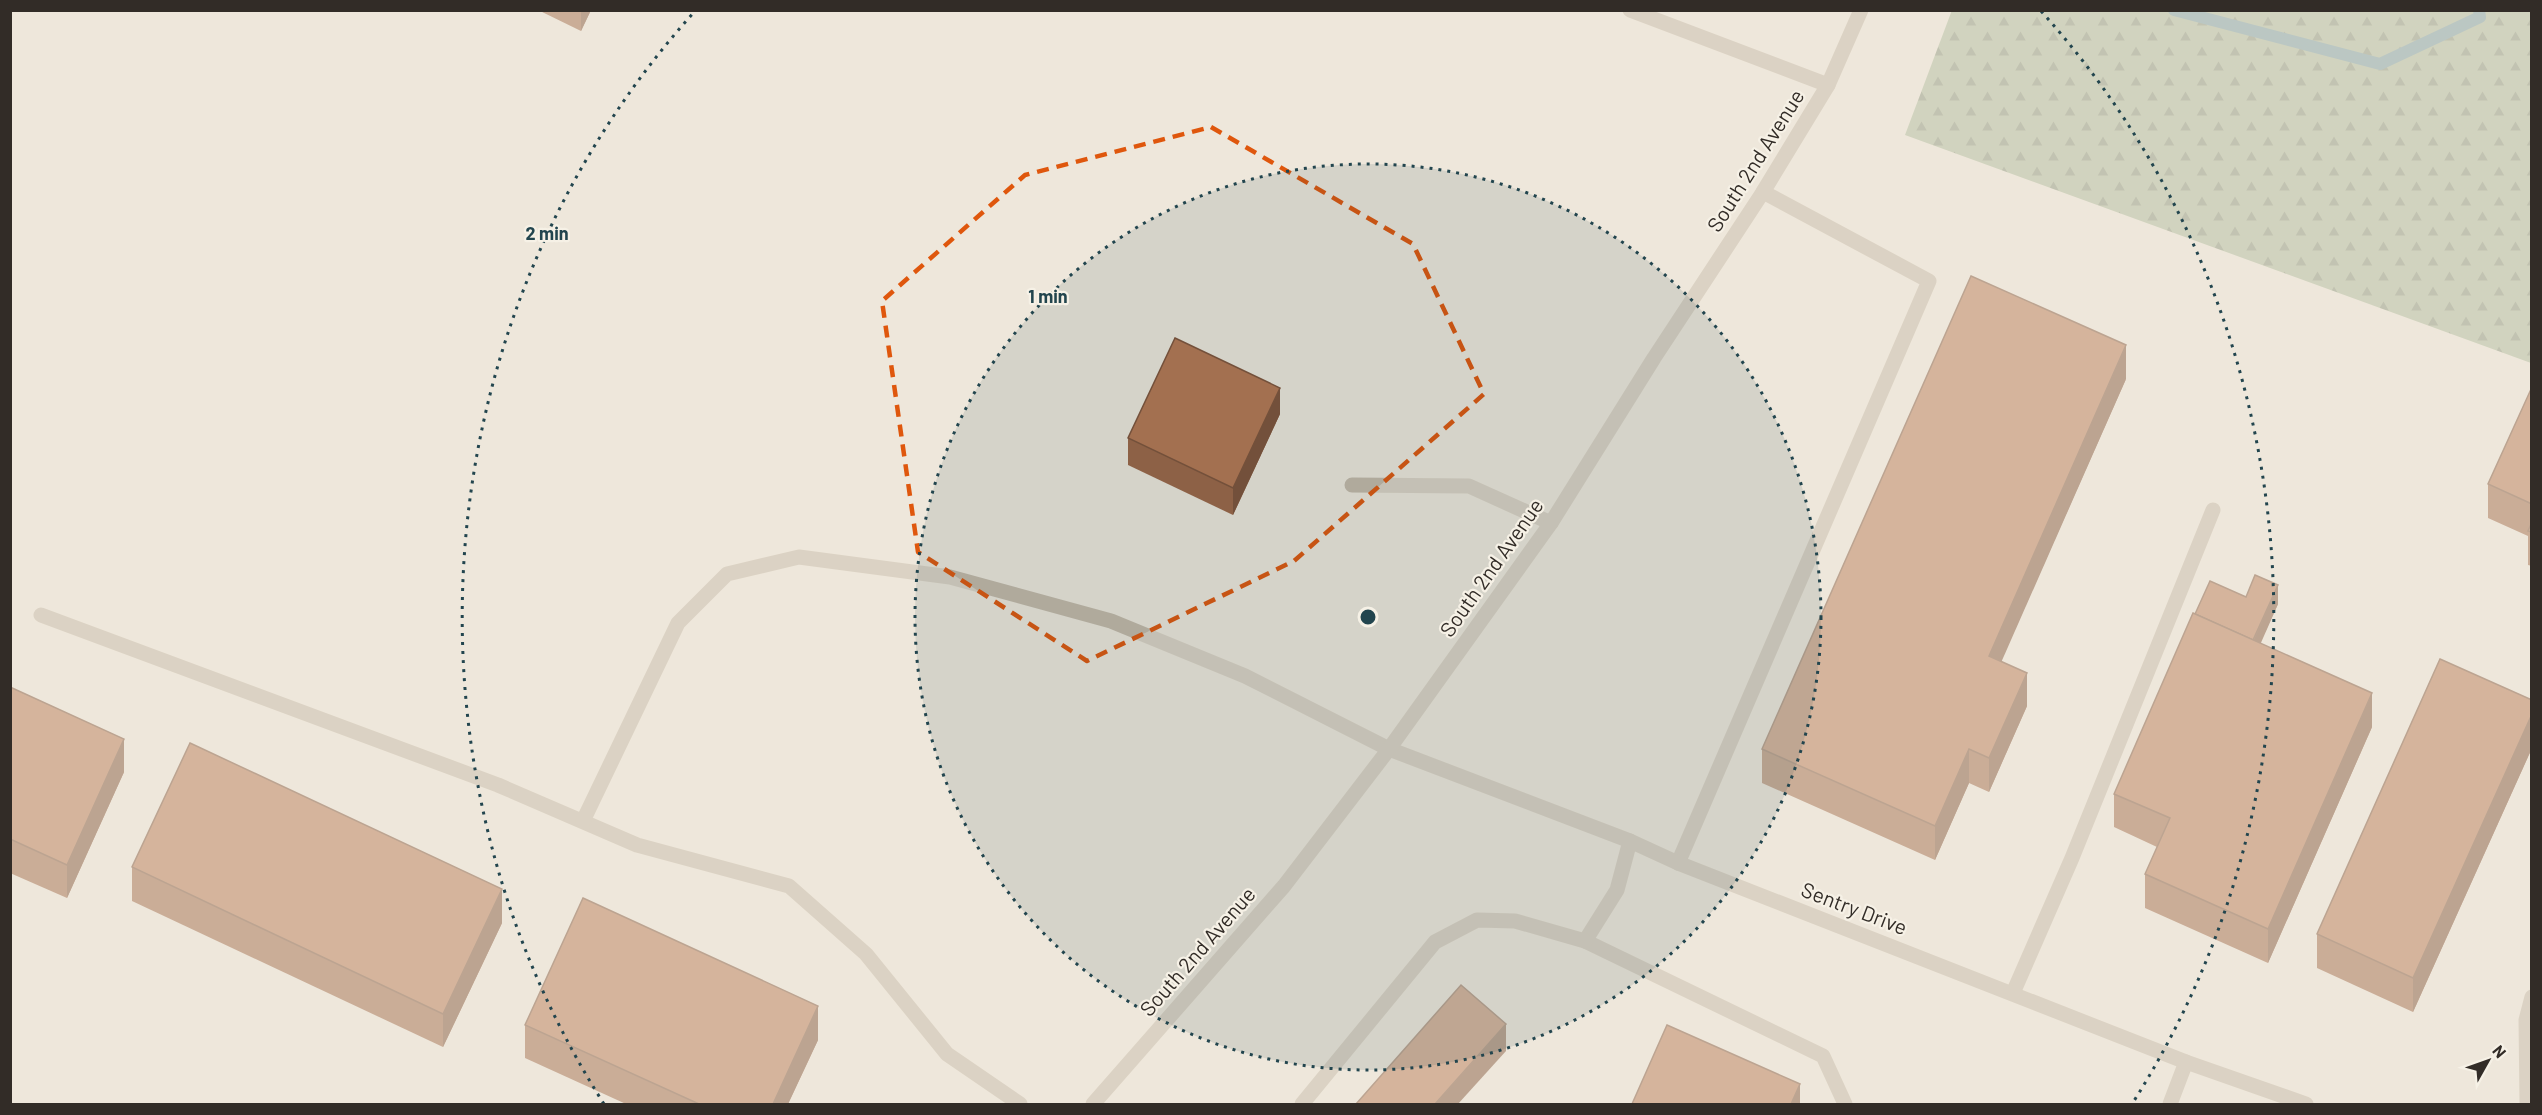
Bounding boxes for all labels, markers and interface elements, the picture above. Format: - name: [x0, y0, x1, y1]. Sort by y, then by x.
- street label: South 2nd Avenue: [1701, 84, 1809, 236]
- text: 2 min: [525, 222, 569, 244]
- text: 1 min: [1028, 285, 1068, 307]
- street label: South 2nd Avenue: [1434, 493, 1548, 641]
- centre of rings: [1358, 607, 1378, 627]
- street label: Sentry Drive: [1798, 876, 1911, 939]
- street label: South 2nd Avenue: [1134, 881, 1260, 1021]
- north arrow: [2458, 1031, 2518, 1091]
- text: N: [2489, 1041, 2511, 1061]

